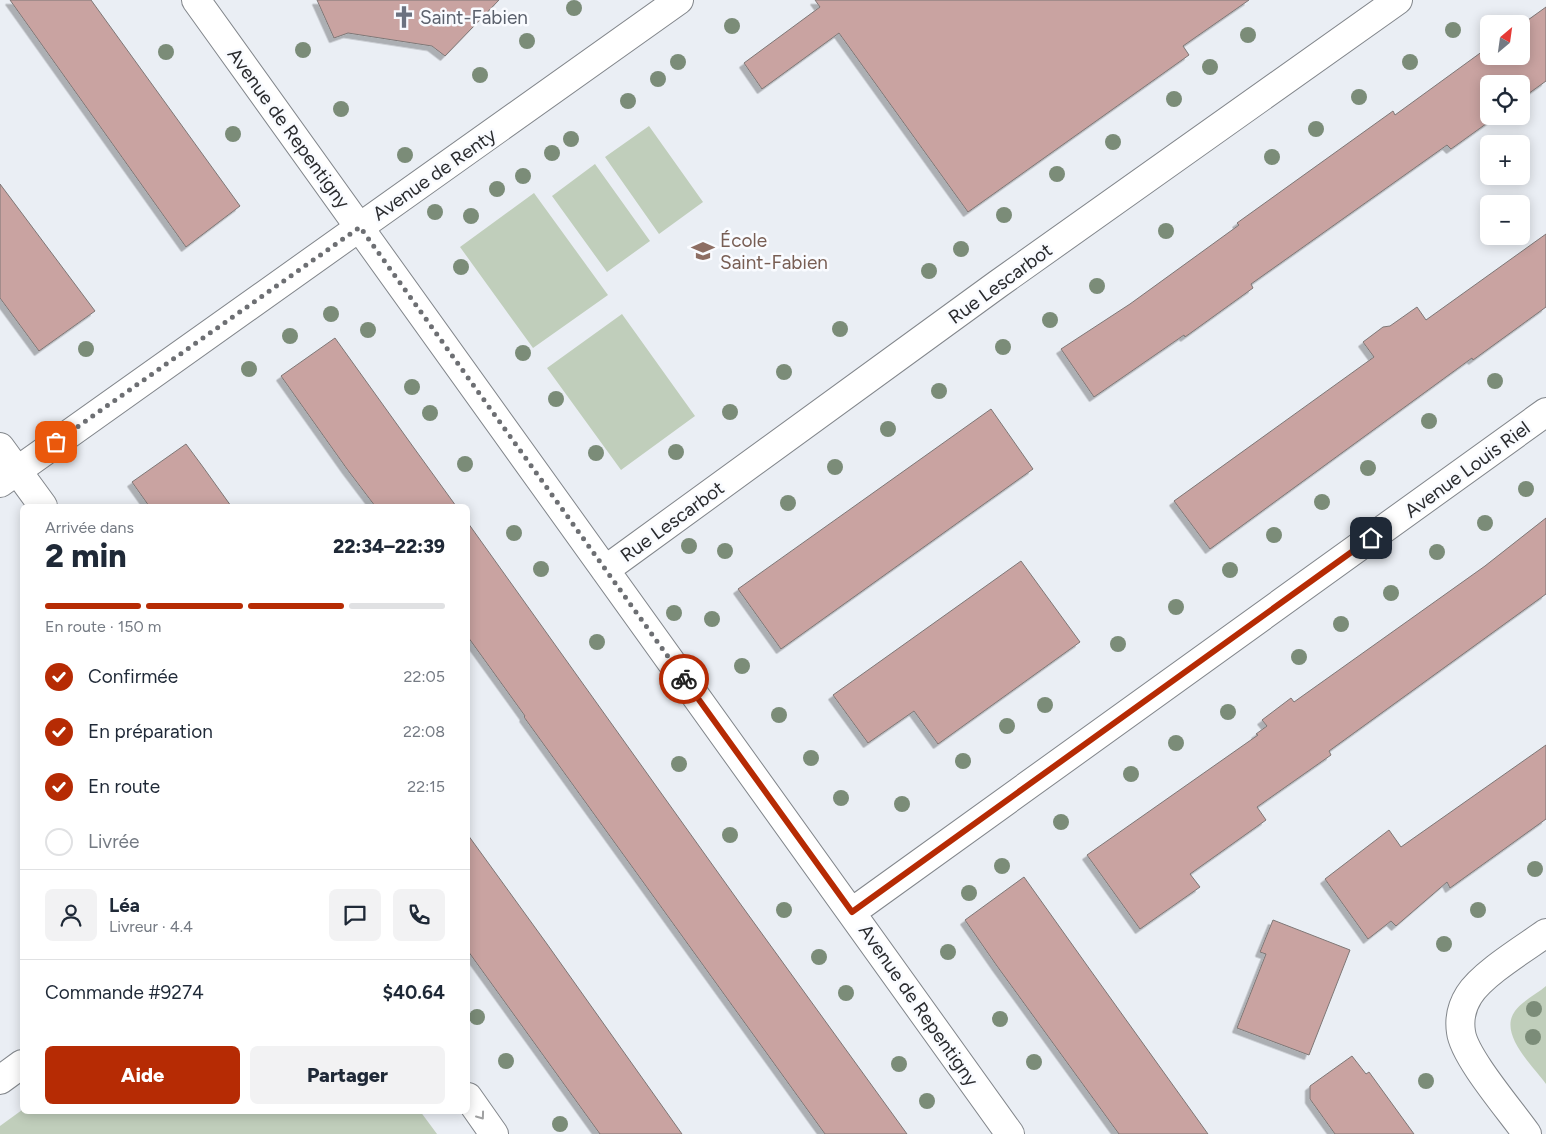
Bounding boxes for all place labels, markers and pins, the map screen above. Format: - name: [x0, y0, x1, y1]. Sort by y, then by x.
- church icon: Saint-Fabien: [391, 4, 417, 30]
- place label: Saint-Fabien: [420, 6, 528, 29]
- place label: École Saint-Fabien: [720, 229, 828, 274]
- school or university icon: École Saint-Fabien: [690, 238, 716, 264]
- pin: [35, 421, 77, 463]
- pin: [1350, 517, 1392, 559]

